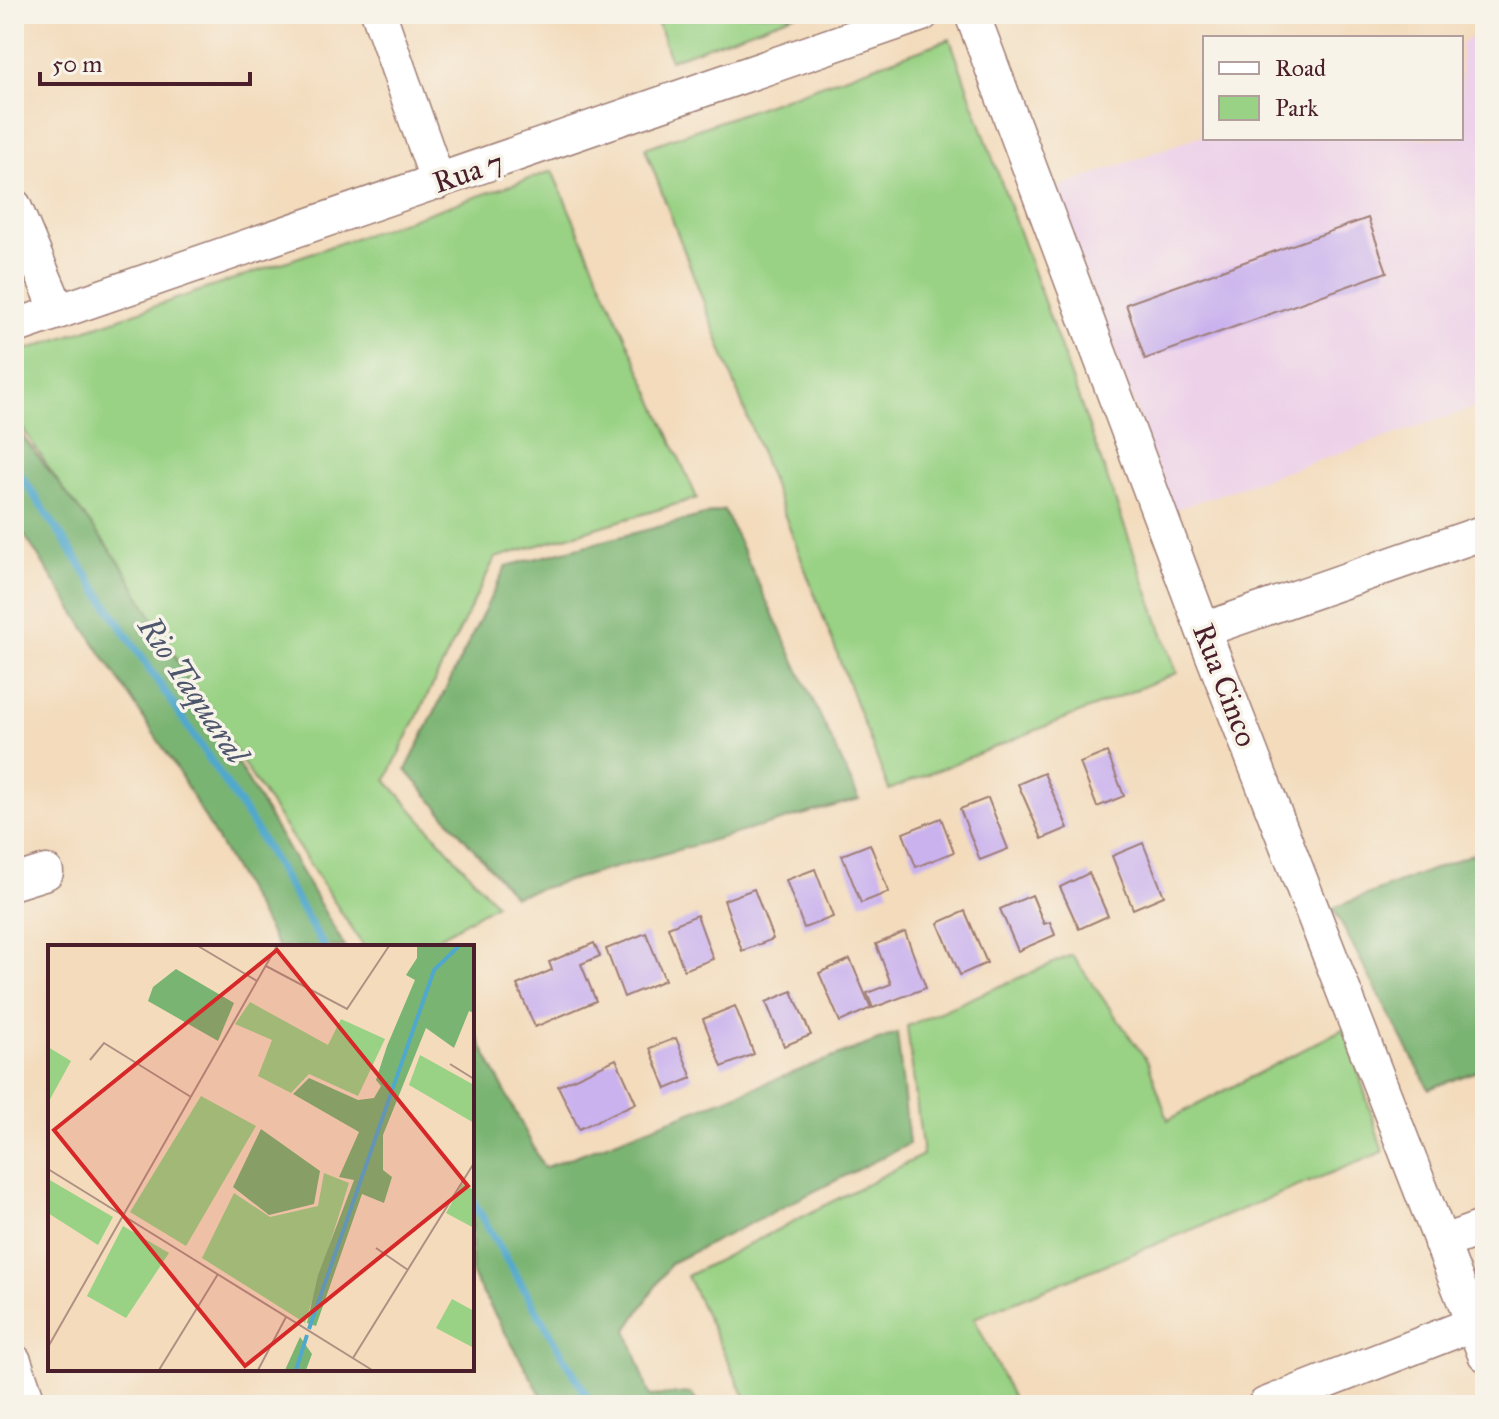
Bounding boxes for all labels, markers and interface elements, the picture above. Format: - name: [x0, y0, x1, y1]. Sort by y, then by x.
- scale bar: [40, 36, 250, 86]
- legend: [1203, 36, 1463, 140]
- text: 50 m: [52, 49, 102, 79]
- text: Road: [1275, 53, 1326, 83]
- text: Park: [1275, 93, 1319, 123]
- street label: Rua 7: [428, 143, 508, 201]
- water label: Rio Taquaral: [129, 608, 258, 773]
- street label: Rua Cinco: [1185, 618, 1265, 752]
- inset map: [48, 945, 474, 1371]

